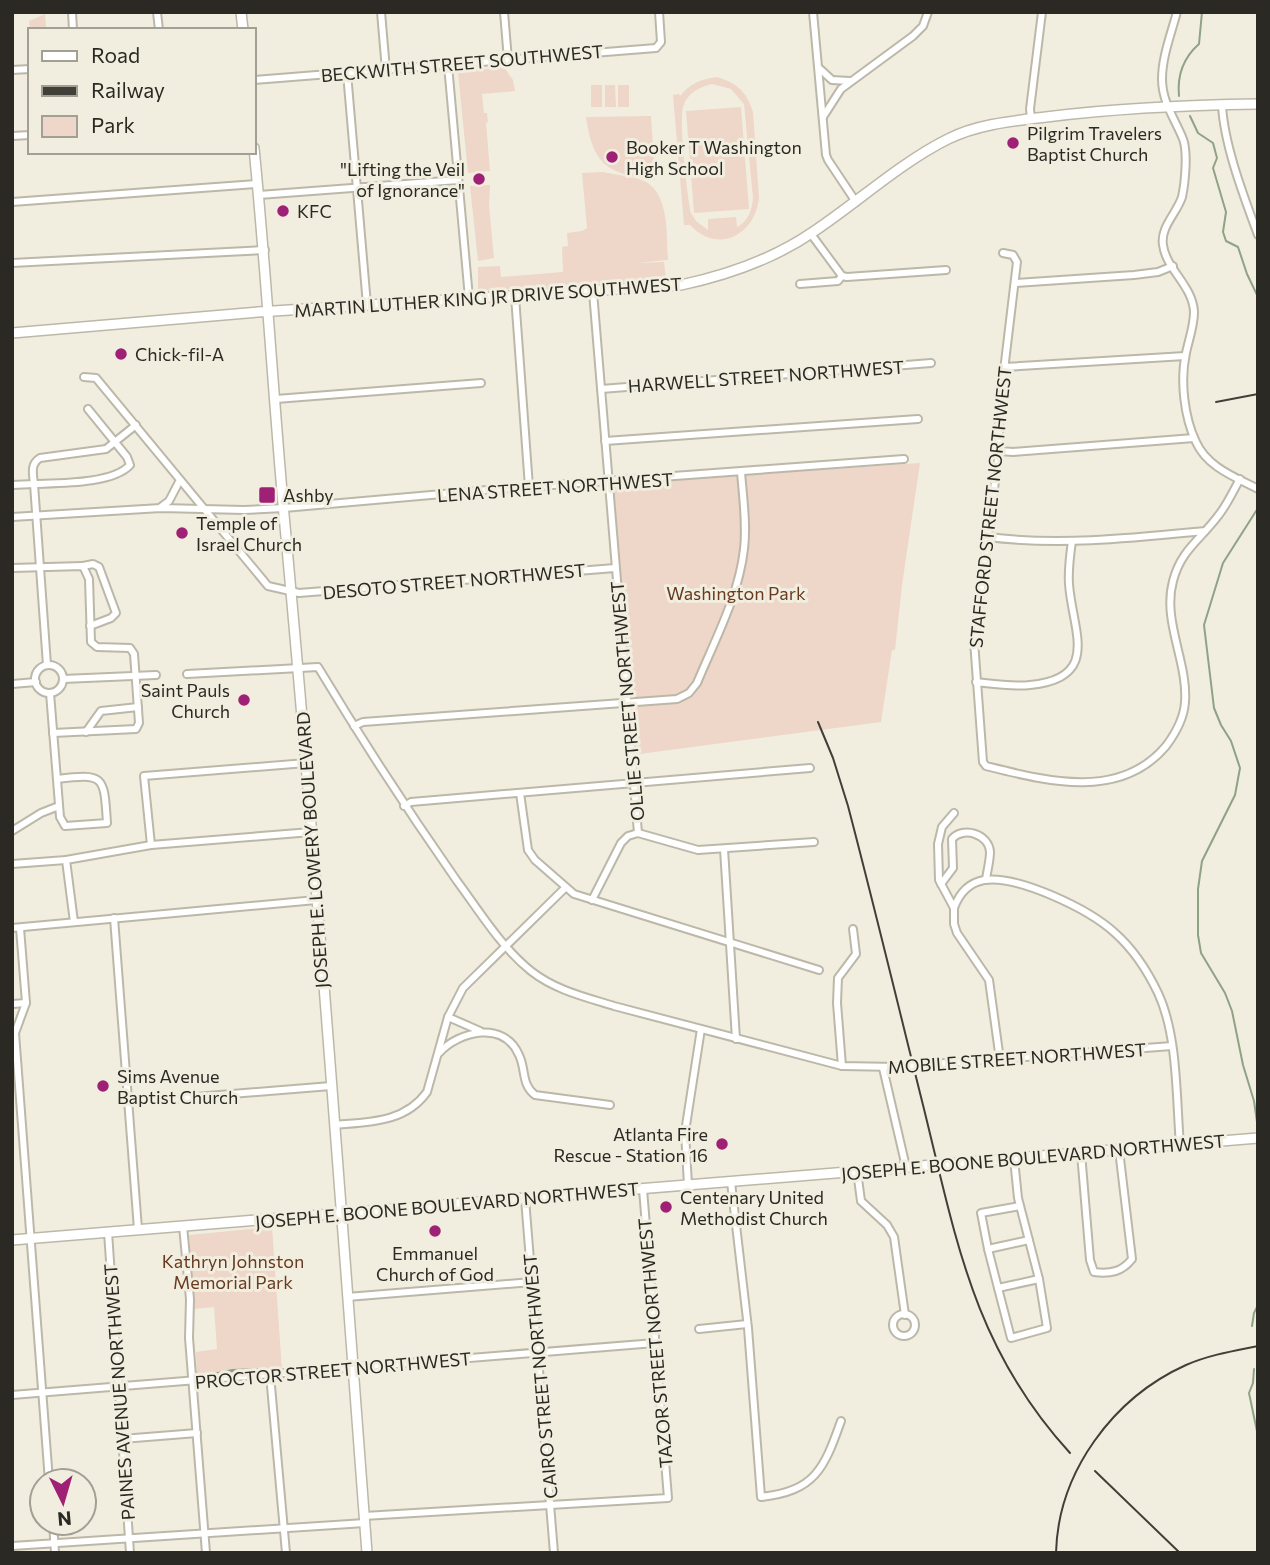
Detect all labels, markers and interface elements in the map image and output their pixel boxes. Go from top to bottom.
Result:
legend [28,28,256,154]
street label: BECKWITH STREET SOUTHWEST [320,40,604,86]
text: Road [91,42,140,67]
text: Railway [91,77,165,102]
text: Park [91,112,135,137]
place label: Pilgrim Travelers Baptist Church [1027,122,1162,165]
marker: Pilgrim Travelers Baptist Church [1005,135,1021,151]
place label: Booker T Washington High School [626,136,802,179]
marker: Booker T Washington High School [604,149,620,165]
place label: "Lifting the Veil of Ignorance" [340,158,465,201]
marker: "Lifting the Veil of Ignorance" [471,171,487,187]
place label: KFC [297,200,332,222]
marker: KFC [275,203,291,219]
street label: MARTIN LUTHER KING JR DRIVE SOUTHWEST [293,272,683,322]
place label: Chick-fil-A [135,343,224,365]
marker: Chick-fil-A [113,346,129,362]
street label: HARWELL STREET NORTHWEST [627,355,905,397]
street label: STAFFORD STREET NORTHWEST [964,365,1016,649]
street label: LENA STREET NORTHWEST [436,468,674,506]
place label: Ashby [283,484,334,506]
marker: Ashby [257,485,277,505]
place label: Temple of Israel Church [196,512,302,555]
marker: Temple of Israel Church [174,525,190,541]
street label: DESOTO STREET NORTHWEST [322,559,586,603]
street label: OLLIE STREET NORTHWEST [606,580,648,822]
park label: Washington Park [666,582,806,604]
place label: Saint Pauls Church [141,679,230,722]
marker: Saint Pauls Church [236,692,252,708]
street label: JOSEPH E. LOWERY BOULEVARD [291,711,333,989]
street label: MOBILE STREET NORTHWEST [887,1038,1147,1078]
place label: Sims Avenue Baptist Church [117,1065,238,1108]
marker: Sims Avenue Baptist Church [95,1078,111,1094]
place label: Atlanta Fire Rescue - Station 16 [554,1123,708,1166]
street label: JOSEPH E. BOONE BOULEVARD NORTHWEST [840,1129,1226,1185]
marker: Atlanta Fire Rescue - Station 16 [714,1136,730,1152]
street label: JOSEPH E. BOONE BOULEVARD NORTHWEST [254,1177,640,1233]
place label: Centenary United Methodist Church [680,1186,828,1229]
marker: Centenary United Methodist Church [658,1199,674,1215]
street label: TAZOR STREET NORTHWEST [633,1217,677,1469]
marker: Emmanuel Church of God [427,1223,443,1239]
place label: Emmanuel Church of God [376,1242,494,1285]
park label: Kathryn Johnston Memorial Park [162,1250,304,1293]
street label: CAIRO STREET NORTHWEST [518,1253,562,1499]
street label: PAINES AVENUE NORTHWEST [99,1263,139,1521]
street label: PROCTOR STREET NORTHWEST [194,1347,472,1393]
north arrow [28,1467,98,1537]
text: N [56,1507,73,1532]

